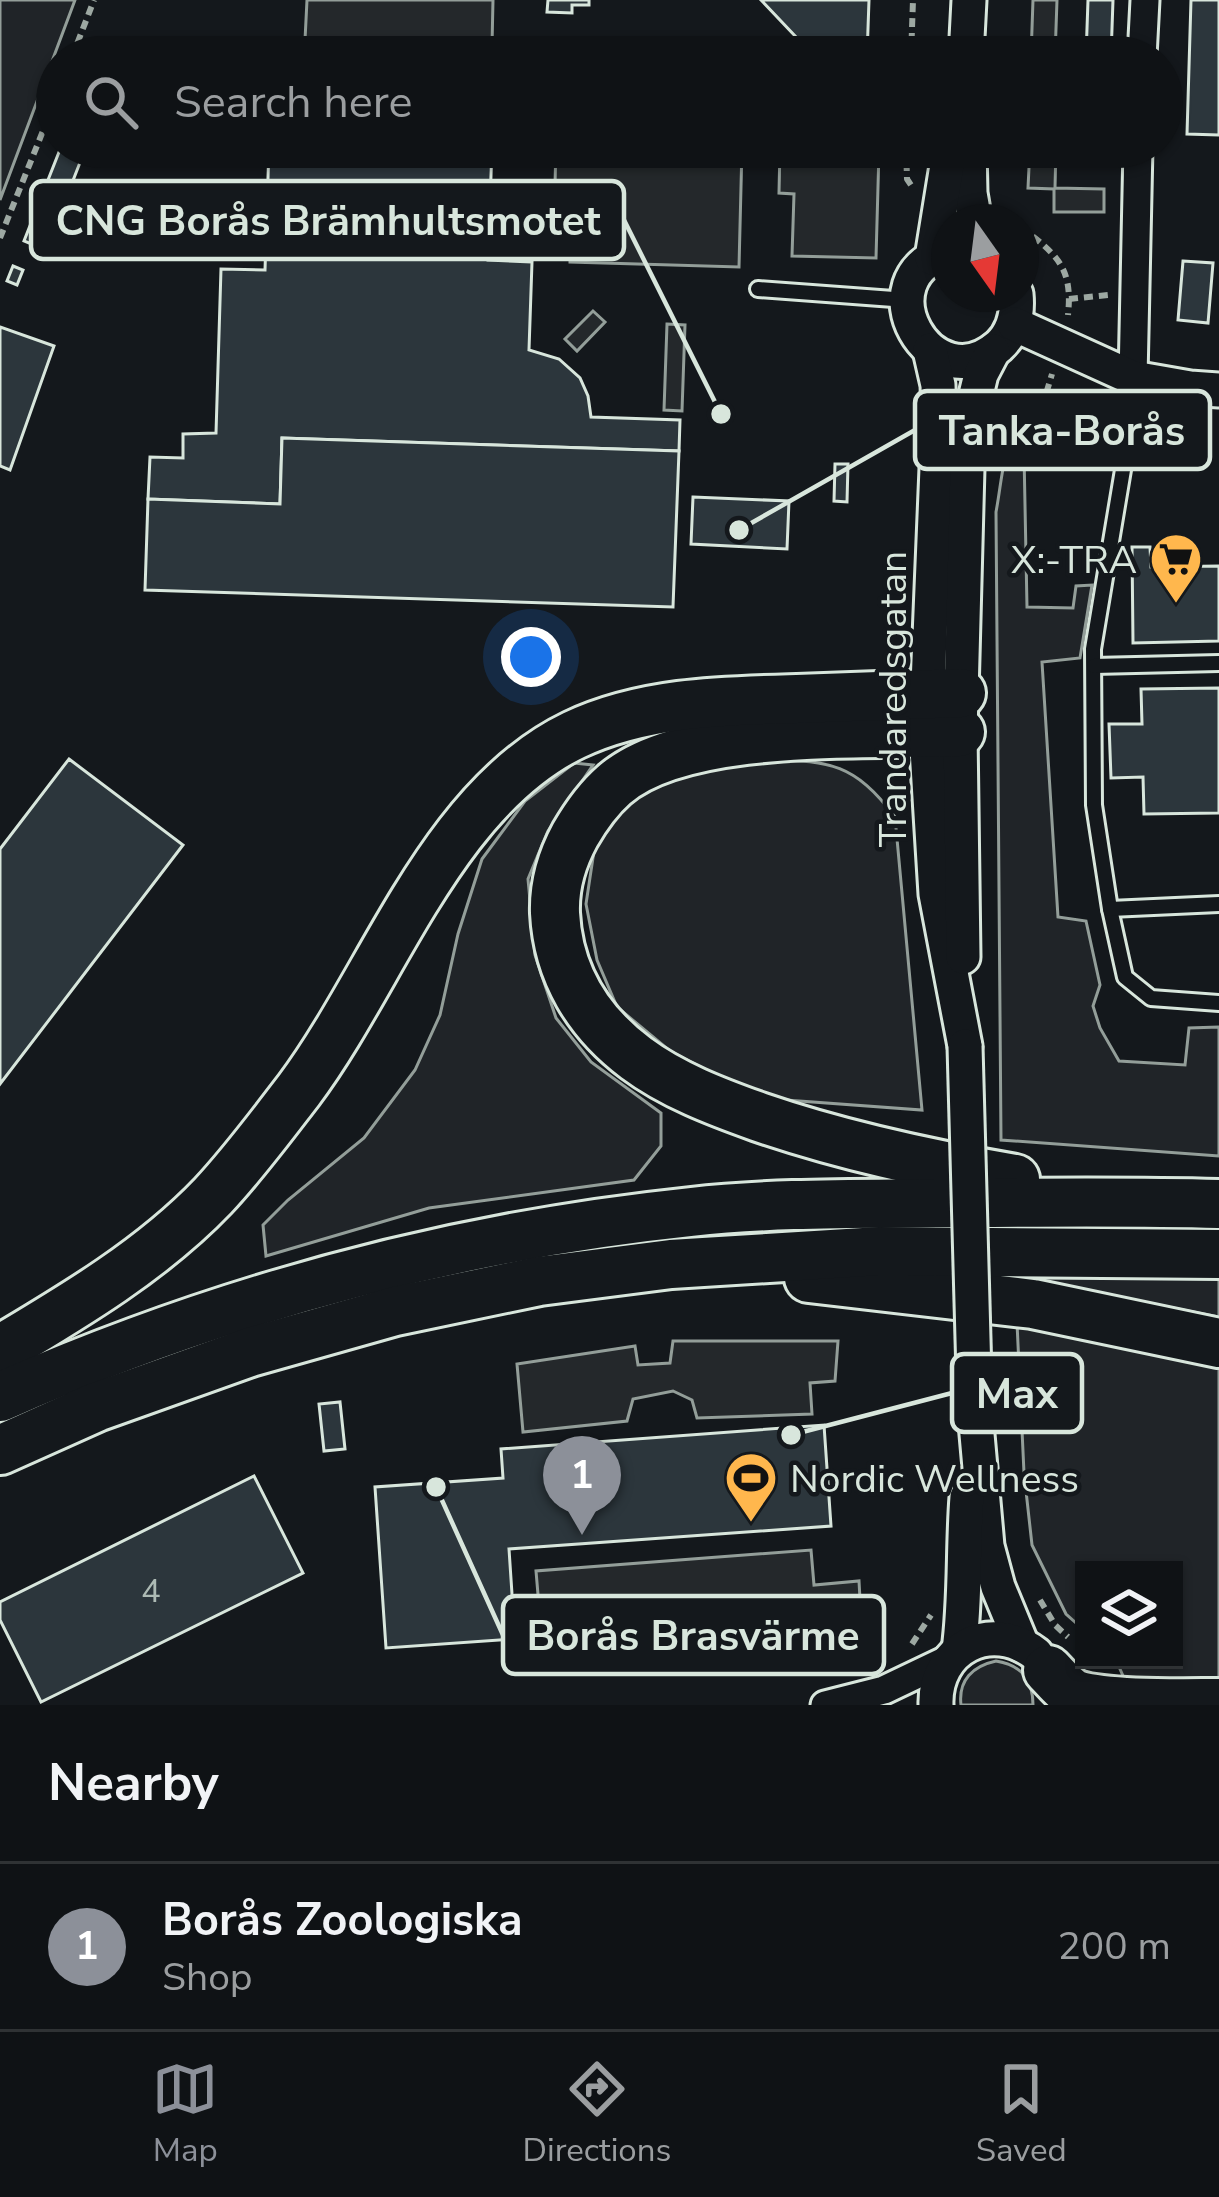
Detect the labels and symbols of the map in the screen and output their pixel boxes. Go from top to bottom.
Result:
callout: CNG Borås Brämhultsmotet [31,181,624,259]
text: CNG Borås Brämhultsmotet [55,193,601,250]
north arrow [931,204,1039,312]
callout: Tanka-Borås [915,391,1210,469]
text: Tanka-Borås [939,403,1185,460]
supermarket icon: X:-TRA [1148,531,1204,605]
place label: X:-TRA [1011,534,1137,587]
street label: Trandaredsgatan [867,551,920,847]
your location [501,627,561,687]
callout: Max [952,1354,1082,1432]
text: Max [976,1366,1059,1423]
pin: 1 [543,1436,621,1535]
sports icon: Nordic Wellness [723,1450,779,1524]
place label: Nordic Wellness [790,1453,1079,1506]
house number: 4 [141,1569,161,1614]
callout: Borås Brasvärme [503,1596,884,1674]
text: Borås Brasvärme [526,1608,860,1665]

